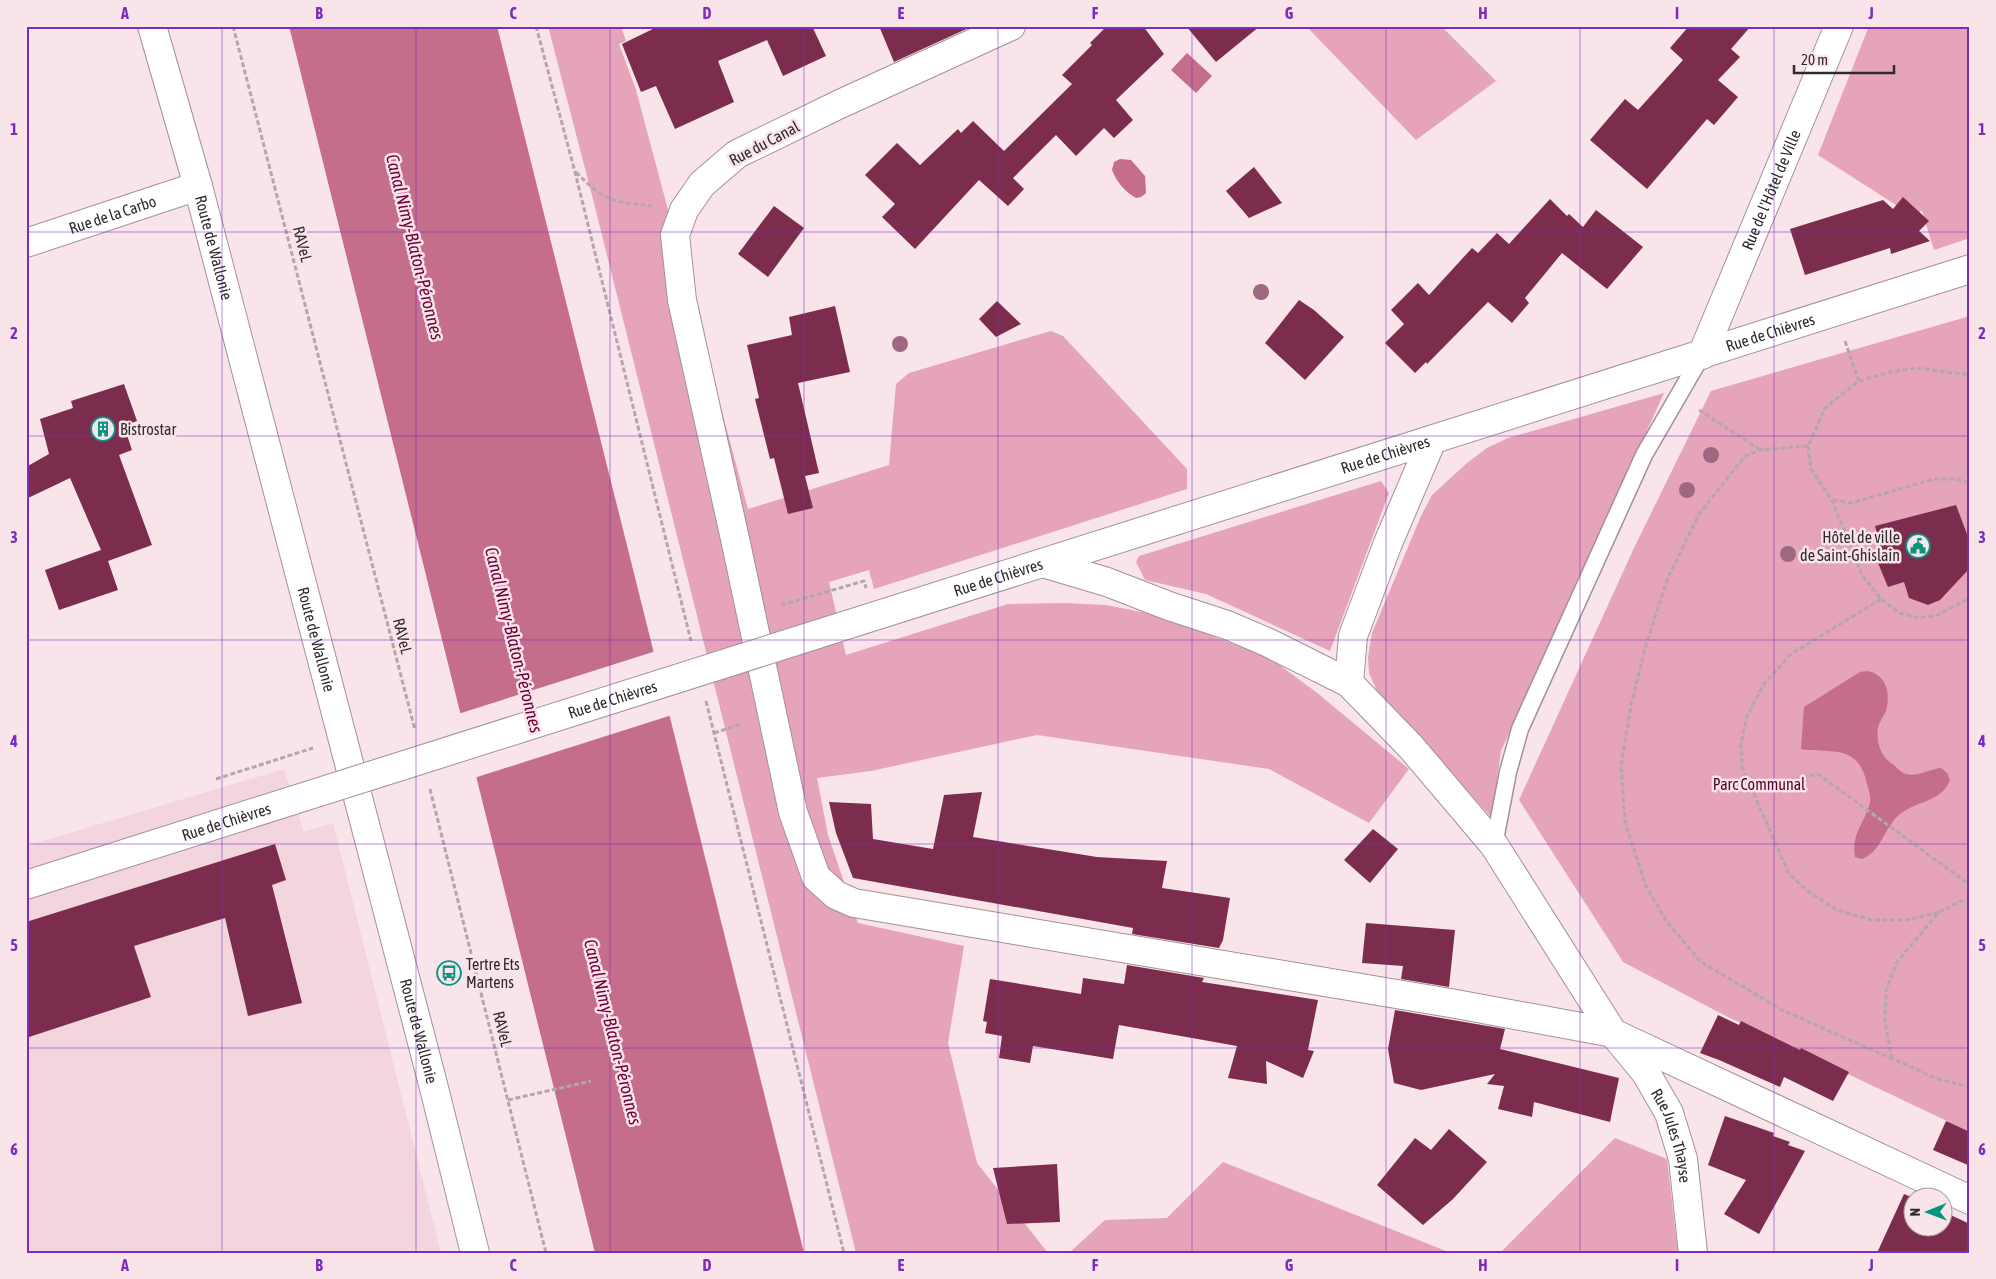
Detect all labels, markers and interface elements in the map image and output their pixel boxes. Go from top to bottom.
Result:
text: A [120,4,129,22]
text: B [315,4,323,22]
text: C [509,4,517,22]
text: D [703,4,712,22]
text: E [898,4,905,22]
text: F [1092,4,1099,22]
text: G [1285,4,1294,22]
text: H [1478,4,1488,22]
text: I [1675,4,1679,22]
text: J [1867,4,1874,22]
scale bar [1794,42,1894,74]
text: 20 m [1801,51,1828,68]
street label: Rue du Canal [726,117,803,169]
text: 1 [10,120,18,138]
text: 1 [1978,120,1986,138]
street label: Rue de l'Hôtel de Ville [1738,127,1804,252]
water label: Canal Nimy-Blaton-Péronnes [382,152,448,342]
street label: Rue de la Carbo [66,192,158,237]
street label: Route de Wallonie [192,193,236,302]
street label: RAVeL [290,224,316,265]
street label: Rue de Chièvres [1723,310,1817,355]
text: 2 [10,324,18,342]
text: 2 [1978,324,1986,342]
building icon: Bistrostar [90,416,116,442]
place label: Bistrostar [120,420,176,438]
street label: Rue de Chièvres [1338,432,1432,477]
text: 3 [10,528,18,546]
place label: Hôtel de ville de Saint-Ghislain [1800,528,1900,564]
text: 3 [1978,528,1986,546]
public building icon: Hôtel de ville de Saint-Ghislain [1905,533,1931,559]
water label: Canal Nimy-Blaton-Péronnes [481,545,547,735]
street label: Rue de Chièvres [951,554,1045,600]
street label: Route de Wallonie [294,585,339,694]
street label: RAVeL [390,616,416,657]
street label: Rue de Chièvres [566,677,659,722]
text: 4 [9,732,18,750]
text: 4 [1977,732,1986,750]
park label: Parc Communal [1713,775,1806,793]
street label: Rue de Chièvres [179,799,273,844]
text: 5 [10,936,18,954]
text: 5 [1978,936,1986,954]
water label: Canal Nimy-Blaton-Péronnes [580,937,646,1127]
place label: Tertre Ets Martens [466,955,520,991]
bus stop icon: Tertre Ets Martens [436,960,462,986]
street label: Route de Wallonie [397,977,441,1085]
street label: RAVeL [490,1009,516,1050]
street label: Rue Jules Thayse [1648,1085,1694,1184]
text: 6 [10,1140,18,1158]
text: 6 [1978,1140,1986,1158]
north arrow [1904,1186,1954,1236]
text: N [1907,1208,1923,1216]
text: A [120,1256,129,1274]
text: B [315,1256,323,1274]
text: C [509,1256,517,1274]
text: D [703,1256,712,1274]
text: E [898,1256,905,1274]
text: F [1092,1256,1099,1274]
text: G [1285,1256,1294,1274]
text: H [1478,1256,1488,1274]
text: I [1675,1256,1679,1274]
text: J [1867,1256,1874,1274]

